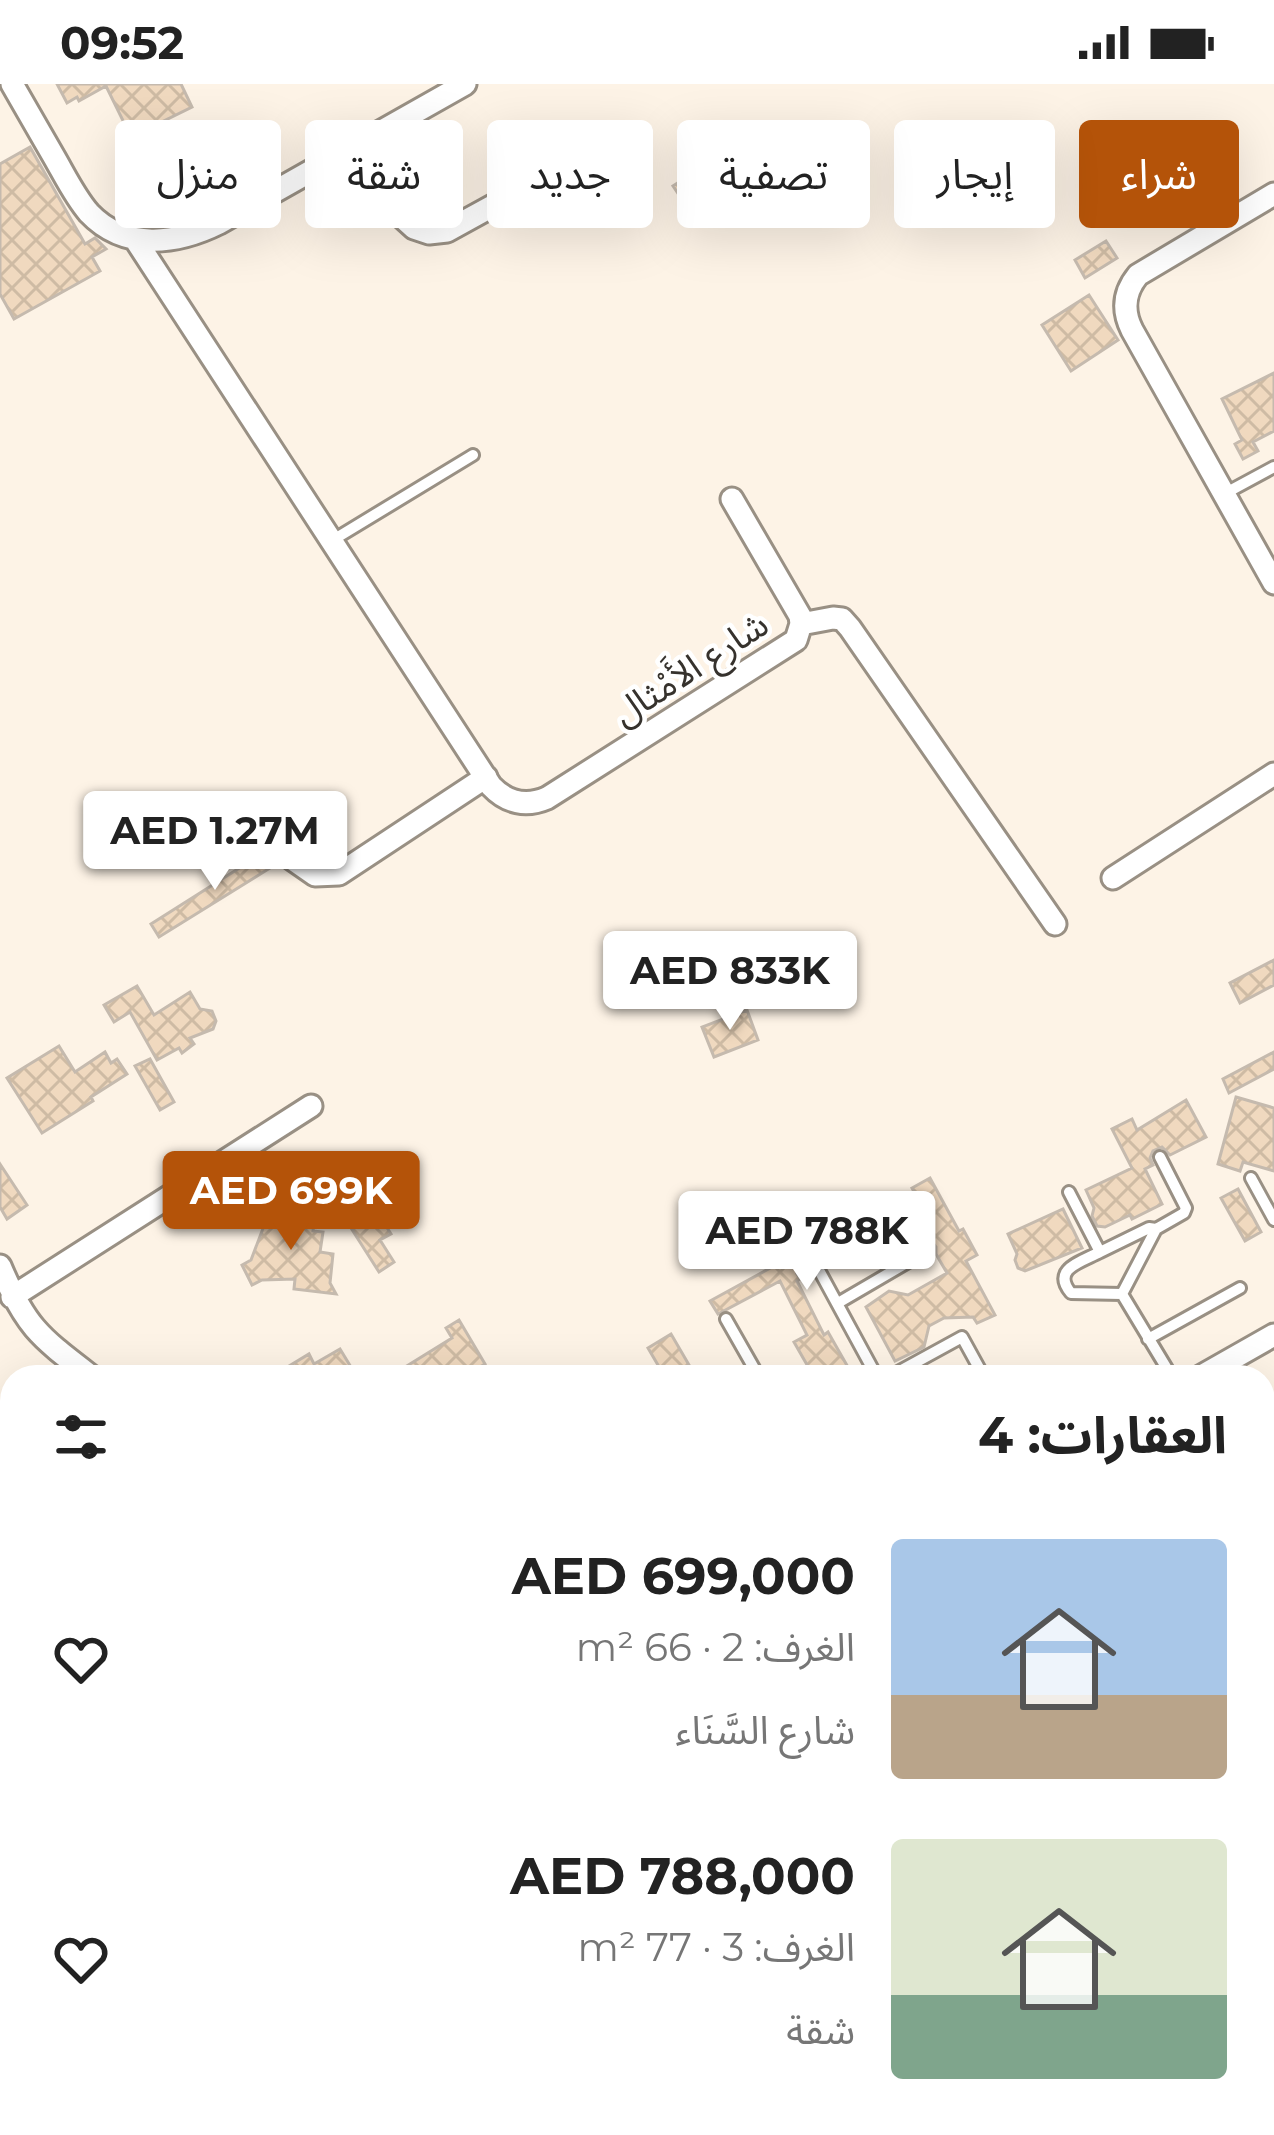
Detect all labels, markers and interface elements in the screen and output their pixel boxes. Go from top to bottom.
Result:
text: 09:52 [60,15,184,70]
chip: منزل [115,120,281,228]
chip: شقة [305,120,463,228]
chip: جديد [487,120,653,228]
chip: تصفية [677,120,870,228]
chip: إيجار [894,120,1055,228]
chip: شراء [1079,120,1239,228]
street label: شارع الأَمْثال [602,599,779,739]
pin: AED 1.27M [78,791,352,893]
text: AED 1.27M [110,806,320,854]
pin: AED 833K [606,931,854,1033]
text: AED 833K [630,946,830,994]
pin: AED 699K [167,1151,415,1253]
text: AED 699K [190,1166,392,1214]
pin: AED 788K [683,1191,931,1293]
text: AED 788K [705,1206,909,1254]
icon: filters [48,1404,114,1470]
text: العقارات: 4 [978,1404,1227,1466]
text: AED 699,000 [512,1545,855,1607]
icon: home [987,1587,1131,1731]
text: الغرف: 2 · 66 m² [576,1623,855,1671]
icon: heart [48,1626,114,1692]
text: شارع السَّنَاء [675,1706,855,1754]
text: AED 788,000 [510,1845,855,1907]
icon: home [987,1887,1131,2031]
text: الغرف: 3 · 77 m² [578,1923,855,1971]
icon: heart [48,1926,114,1992]
text: شقة [786,2006,855,2054]

